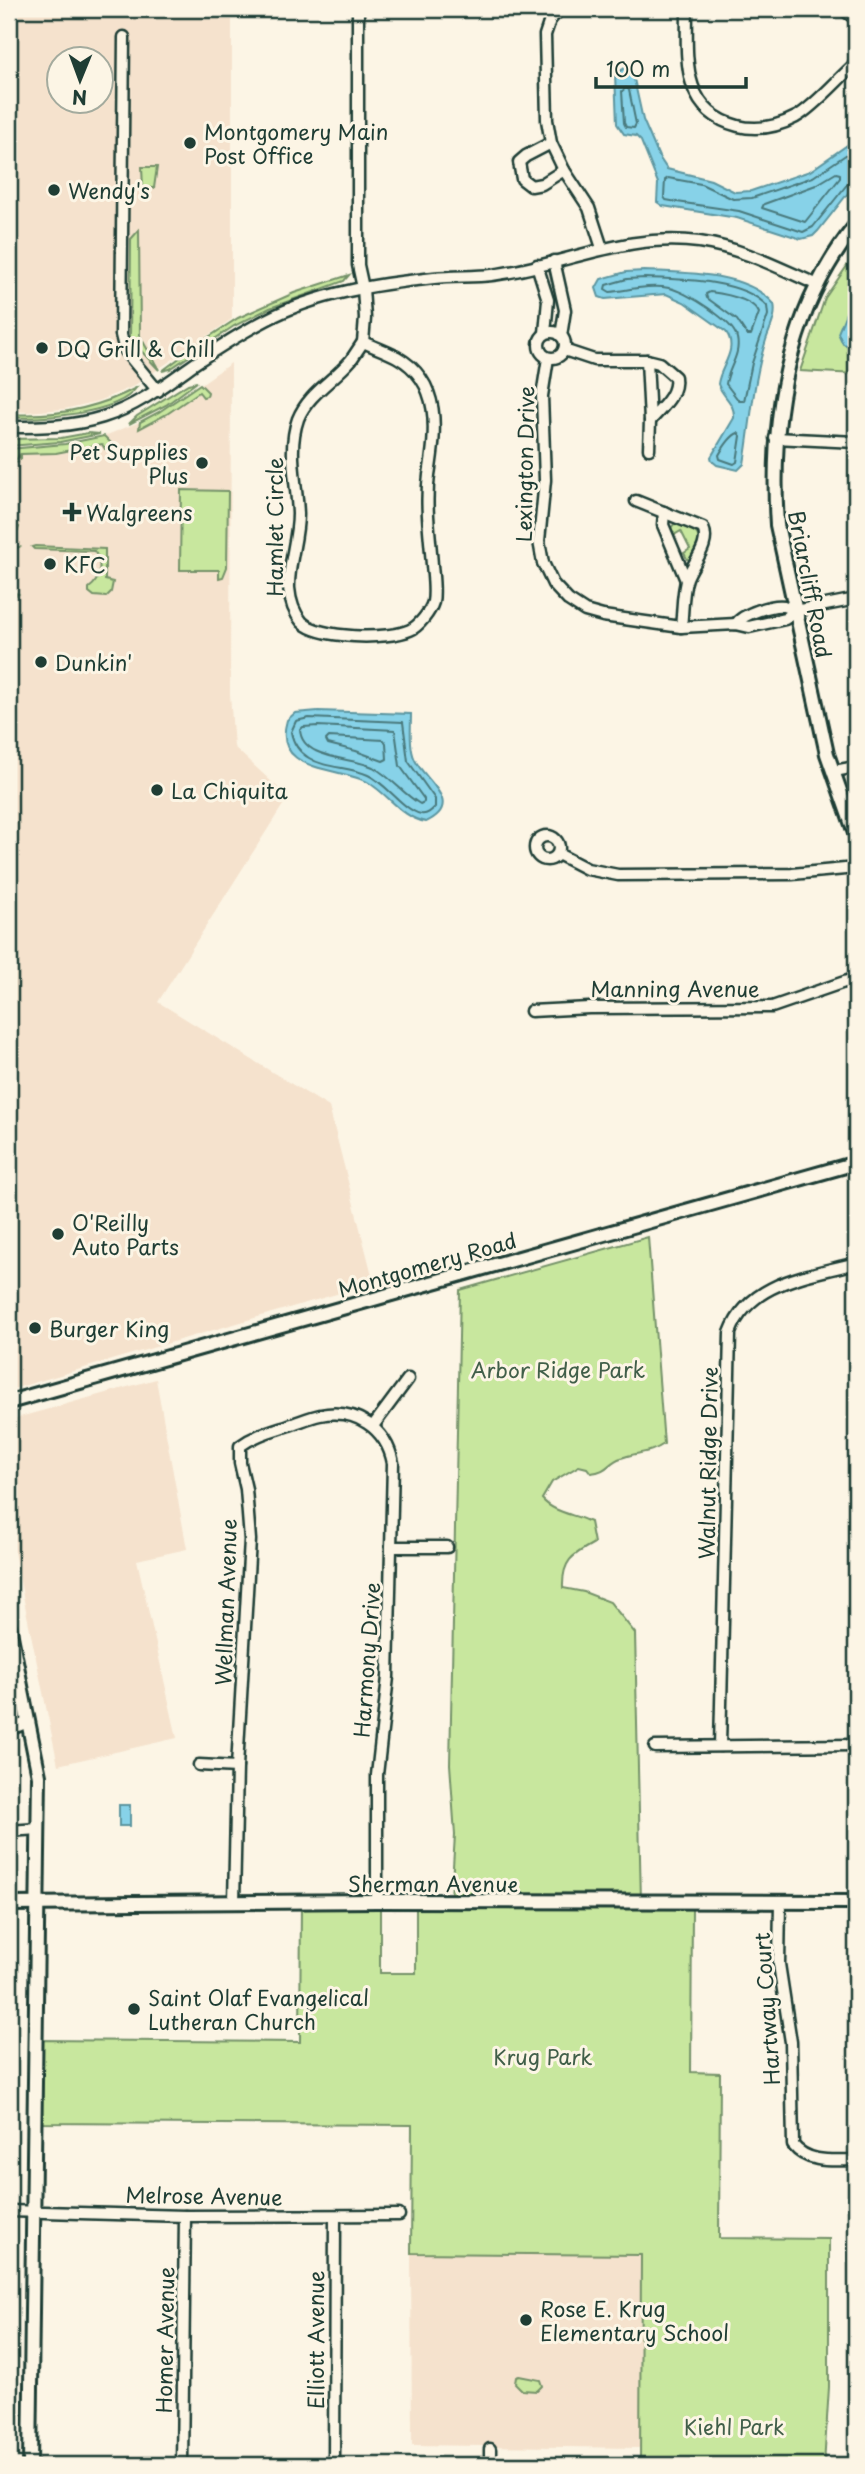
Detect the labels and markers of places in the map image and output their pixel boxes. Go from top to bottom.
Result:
place label: Montgomery Main Post Office [204,115,388,171]
marker: Montgomery Main Post Office [182,135,198,151]
place label: Wendy's [68,174,150,206]
marker: Wendy's [46,182,62,198]
place label: DQ Grill & Chill [56,332,215,364]
marker: DQ Grill & Chill [34,340,50,356]
place label: Pet Supplies Plus [69,435,188,491]
marker: Pet Supplies Plus [194,455,210,471]
place label: Walgreens [86,496,193,528]
marker: Walgreens [64,504,80,520]
place label: KFC [64,548,106,580]
marker: KFC [42,556,58,572]
place label: Dunkin' [55,646,132,678]
marker: Dunkin' [33,654,49,670]
place label: La Chiquita [171,774,289,806]
marker: La Chiquita [149,782,165,798]
place label: O'Reilly Auto Parts [72,1206,179,1262]
marker: O'Reilly Auto Parts [50,1226,66,1242]
place label: Burger King [49,1312,169,1344]
marker: Burger King [27,1320,43,1336]
place label: Saint Olaf Evangelical Lutheran Church [148,1981,369,2037]
marker: Saint Olaf Evangelical Lutheran Church [126,2001,142,2017]
place label: Rose E. Krug Elementary School [540,2292,729,2348]
marker: Rose E. Krug Elementary School [518,2312,534,2328]

